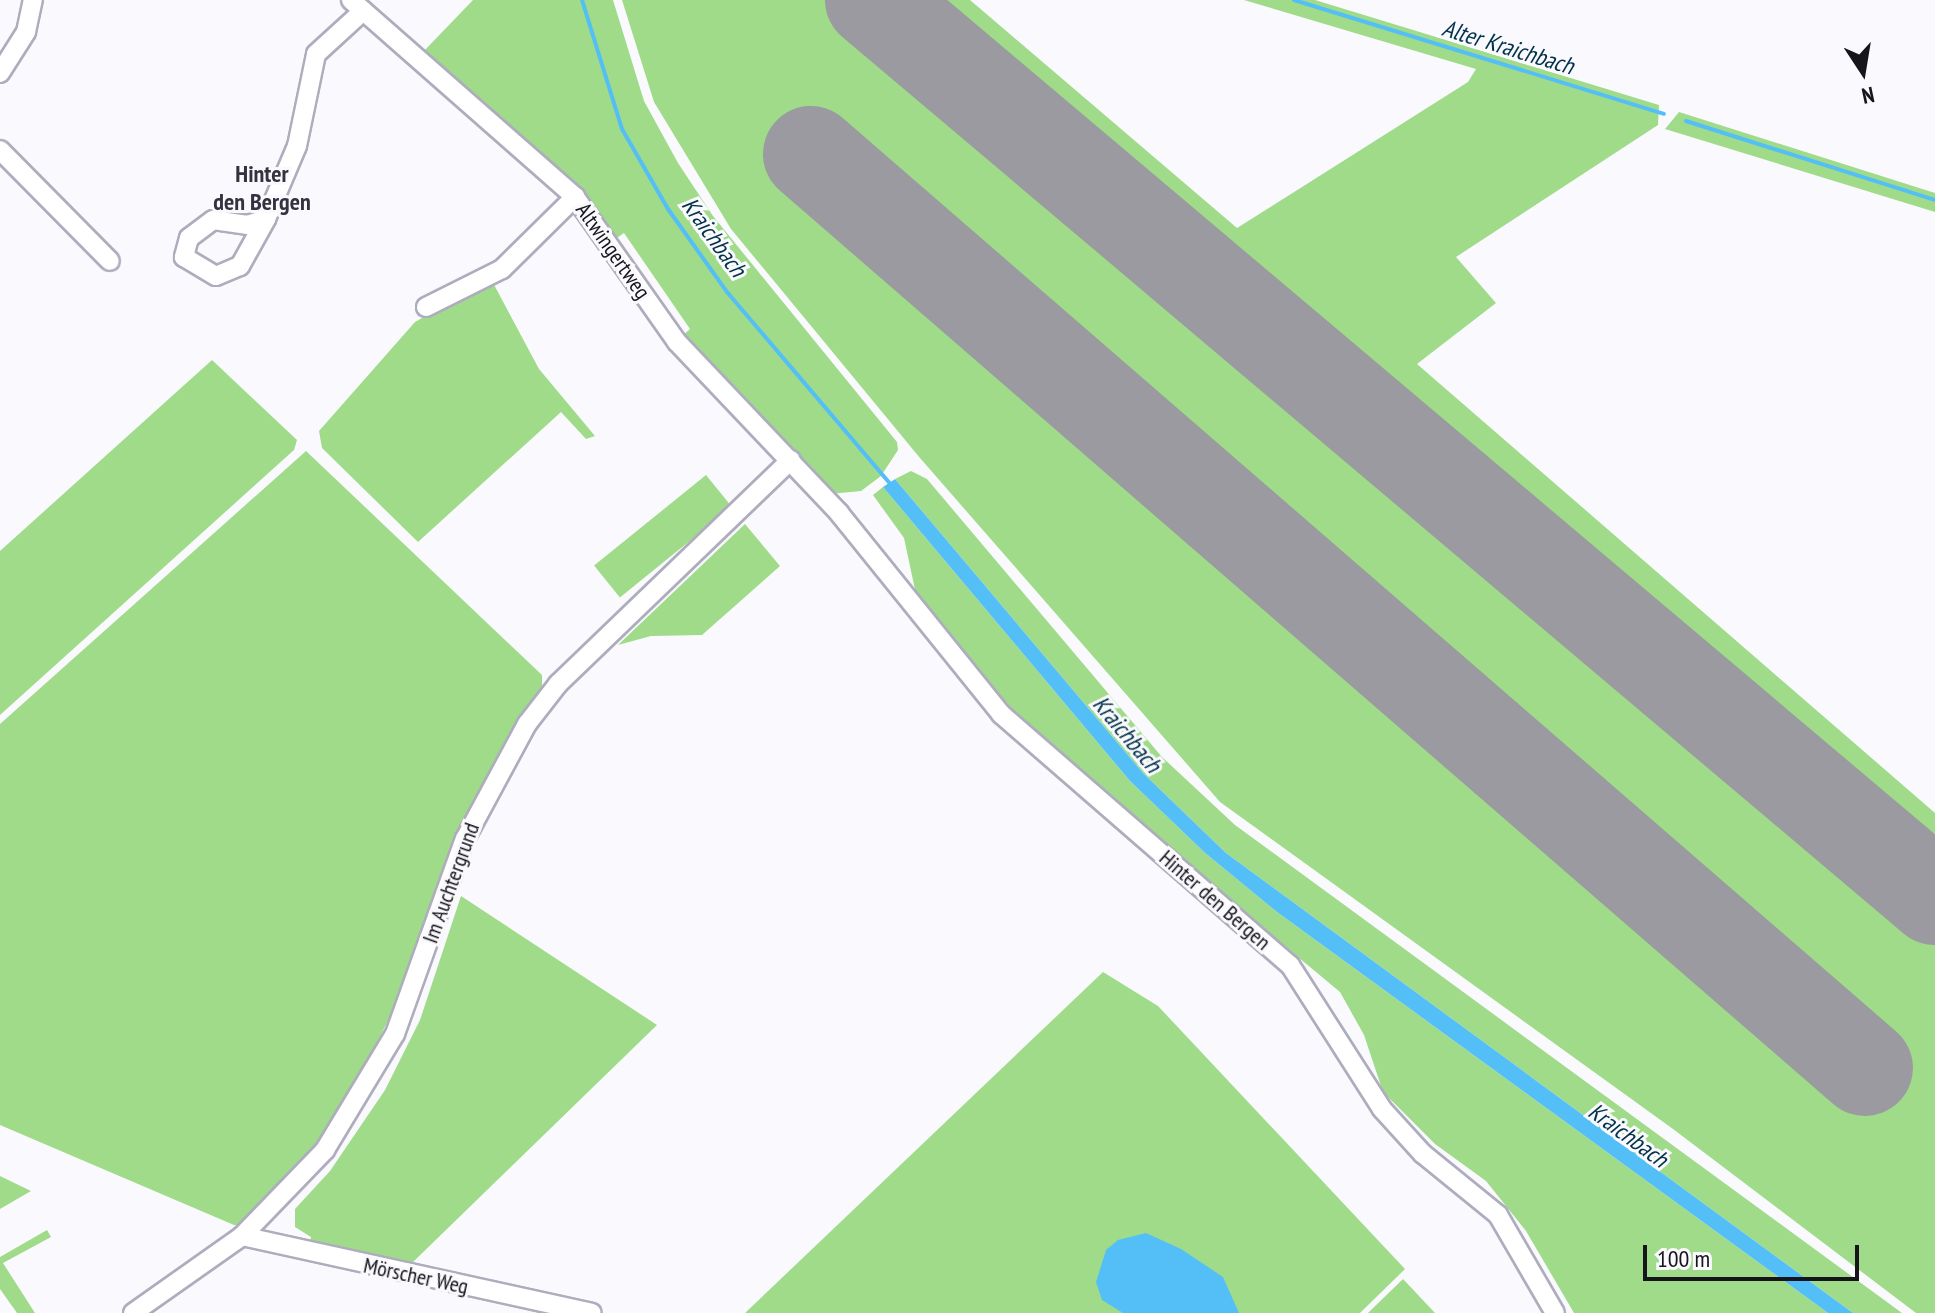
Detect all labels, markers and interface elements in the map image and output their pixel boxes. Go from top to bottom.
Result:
water label: Alter Kraichbach [1439,13,1577,81]
north arrow [1823,32,1903,112]
text: N [1859,81,1877,110]
district label: Hinter den Bergen [213,160,311,216]
water label: Kraichbach [676,192,752,282]
street label: Altwingertweg [570,198,656,304]
water label: Kraichbach [1087,690,1167,778]
street label: Im Auchtergrund [417,819,485,947]
street label: Hinter den Bergen [1154,845,1276,955]
water label: Kraichbach [1583,1097,1673,1173]
scale bar [1647,1229,1863,1279]
text: 100 m [1657,1243,1710,1274]
street label: Mörscher Weg [361,1252,471,1300]

